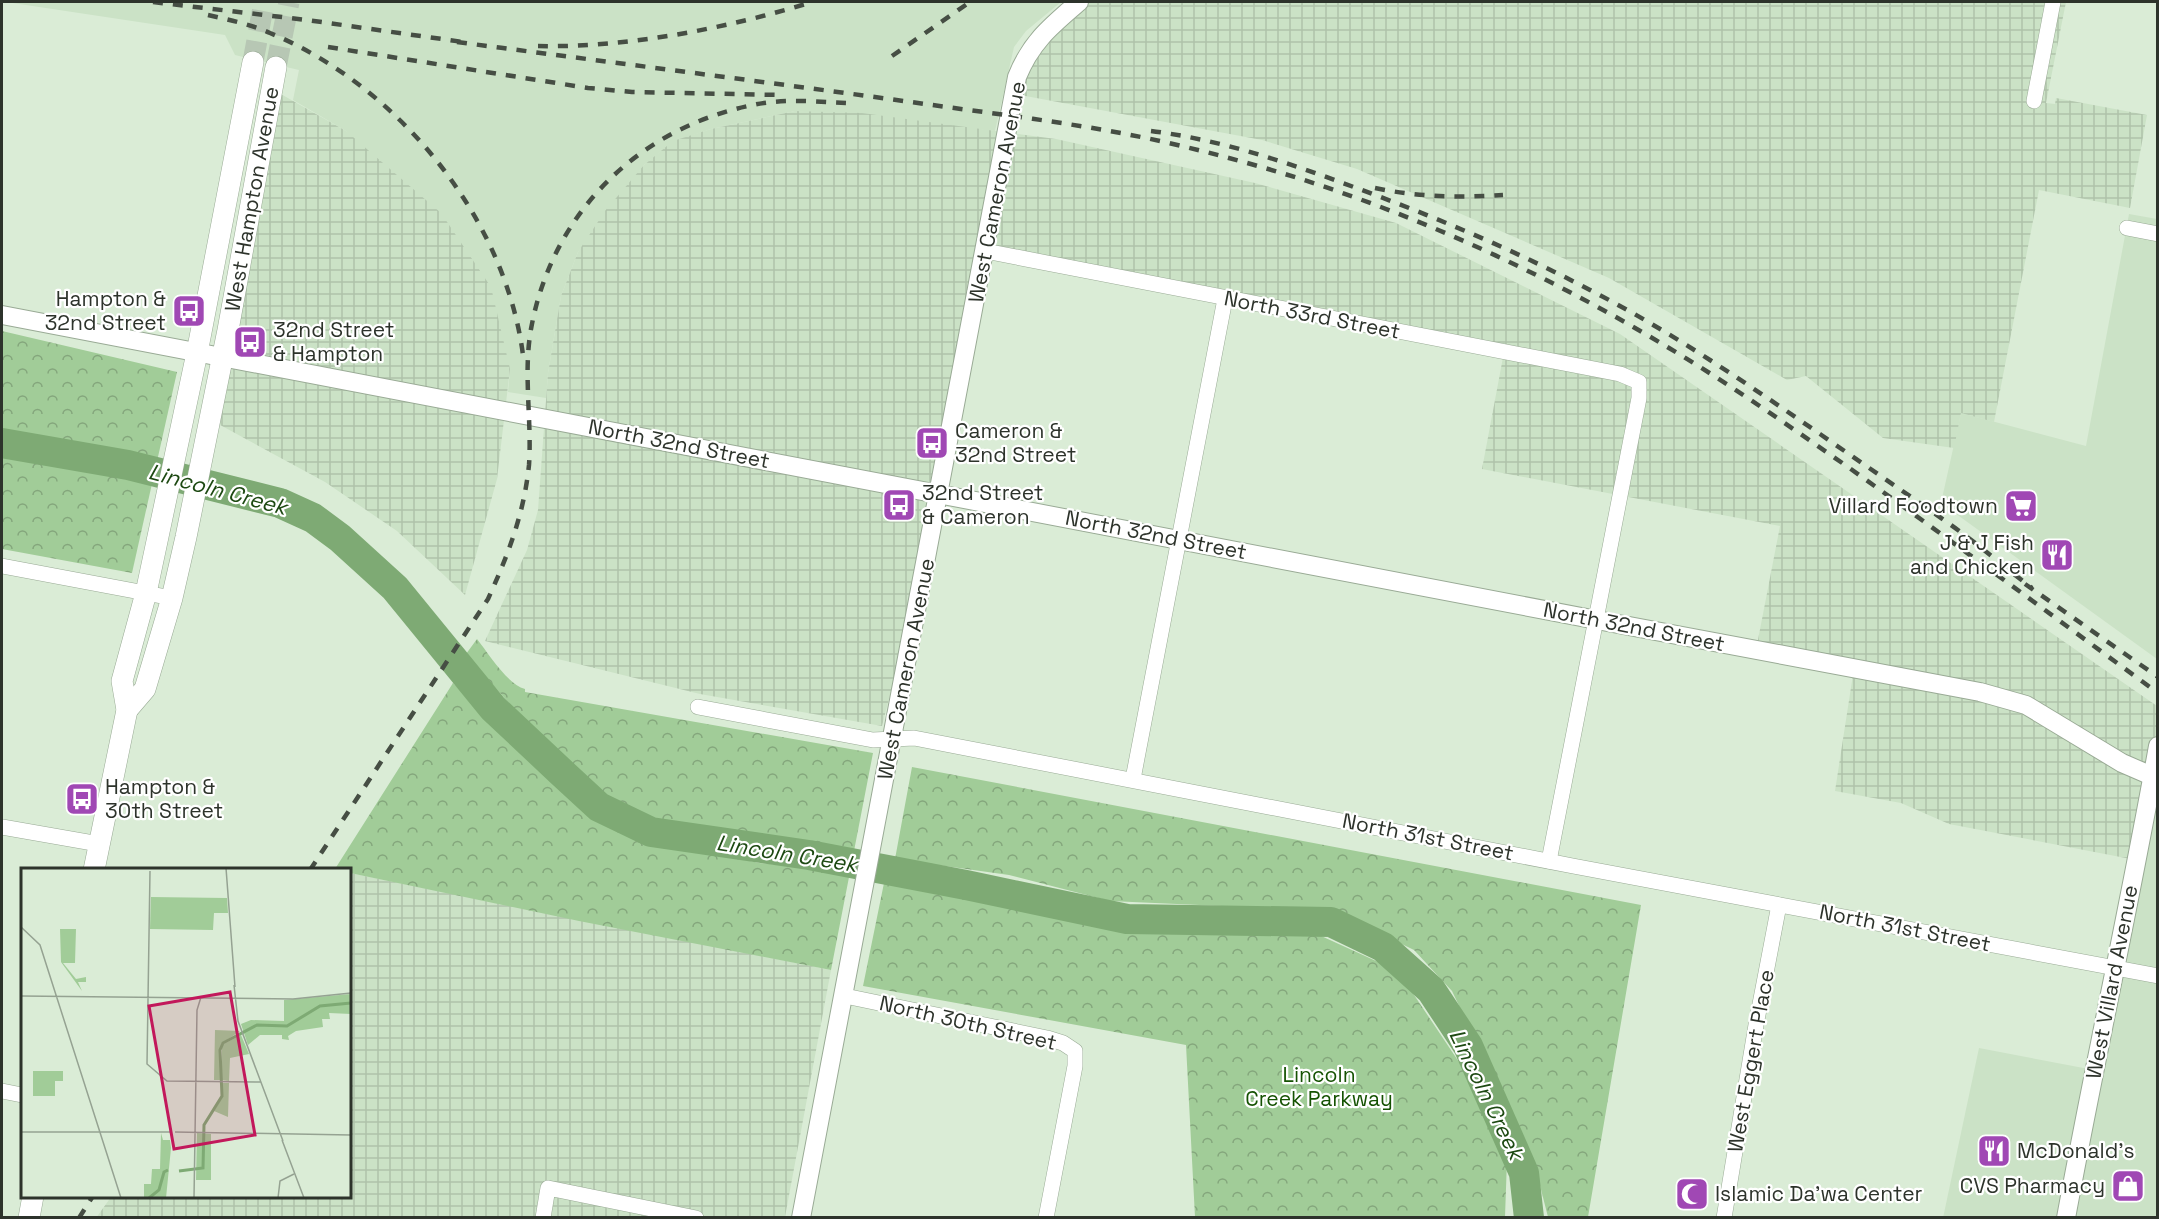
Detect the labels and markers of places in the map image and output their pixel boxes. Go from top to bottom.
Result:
place label: Hampton & 32nd Street [45,285,166,336]
bus stop icon: Hampton & 32nd Street [171,293,207,329]
place label: 32nd Street & Hampton [273,316,394,367]
bus stop icon: 32nd Street & Hampton [232,324,268,360]
place label: Cameron & 32nd Street [955,417,1076,468]
bus stop icon: Cameron & 32nd Street [914,425,950,461]
place label: 32nd Street & Cameron [922,479,1043,530]
bus stop icon: 32nd Street & Cameron [881,487,917,523]
supermarket icon: Villard Foodtown [2003,488,2039,524]
place label: Villard Foodtown [1829,492,1998,519]
place label: J & J Fish and Chicken [1910,529,2034,580]
restaurant icon: J & J Fish and Chicken [2039,537,2075,573]
place label: Hampton & 30th Street [105,773,223,824]
bus stop icon: Hampton & 30th Street [64,781,100,817]
restaurant icon: McDonald's [1976,1133,2012,1169]
place label: McDonald's [2017,1137,2135,1164]
shop icon: CVS Pharmacy [2110,1168,2146,1204]
place label: CVS Pharmacy [1960,1172,2105,1199]
mosque icon: Islamic Da'wa Center [1674,1176,1710,1212]
place label: Islamic Da'wa Center [1715,1180,1923,1207]

